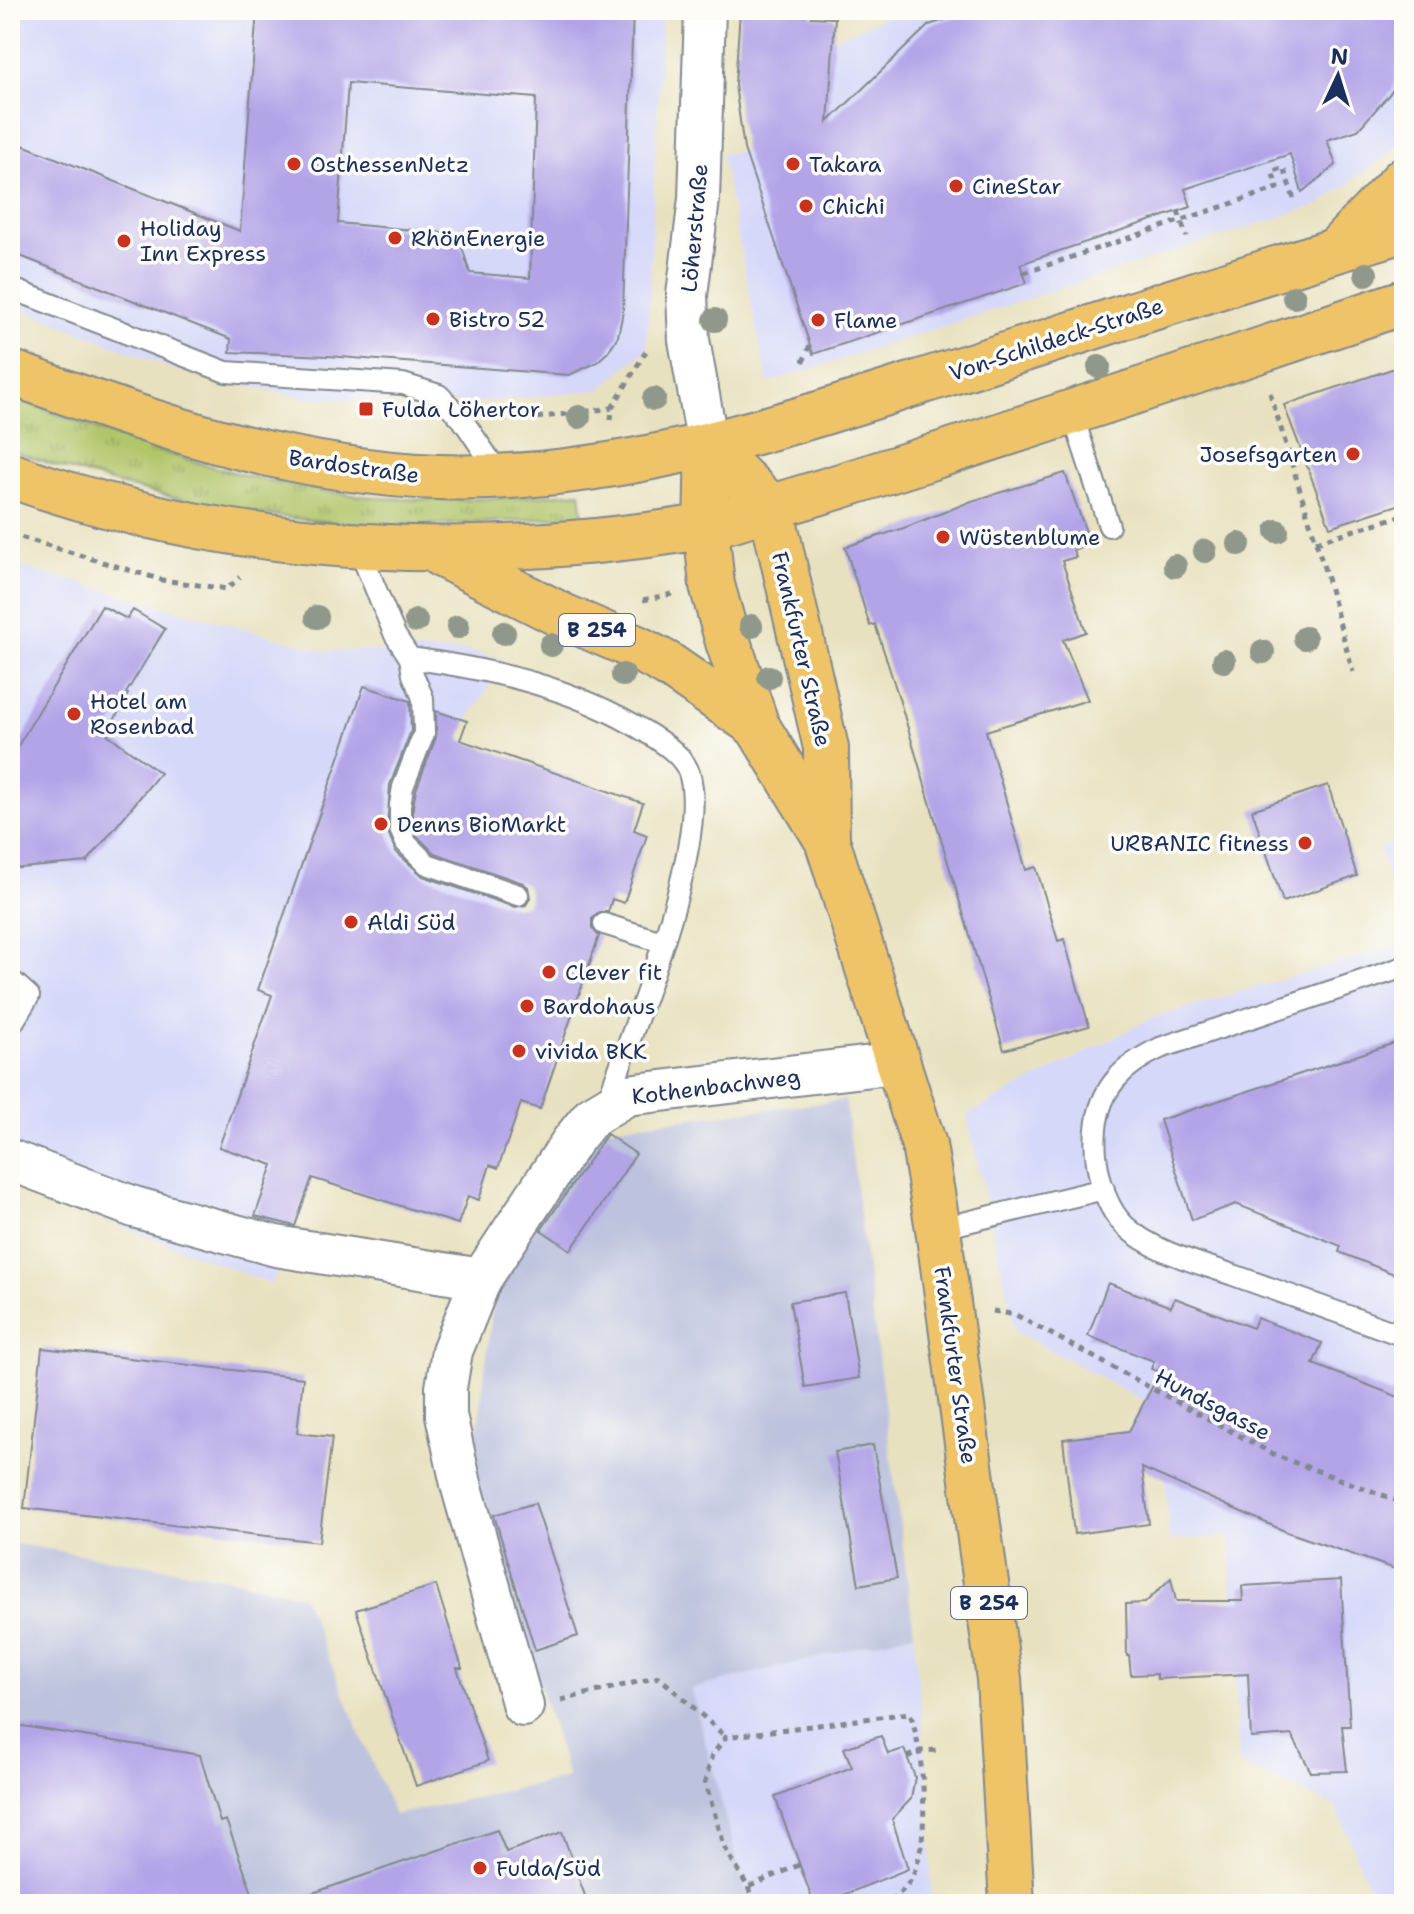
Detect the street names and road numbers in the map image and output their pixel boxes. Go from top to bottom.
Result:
street label: Löherstraße [674,163,715,294]
street label: Von-Schildeck-Straße [945,291,1167,388]
street label: Bardostraße [287,443,421,490]
street label: Frankfurter Straße [765,549,838,749]
road number: B 254 [559,614,635,646]
street label: Kothenbachweg [630,1062,802,1111]
street label: Frankfurter Straße [927,1264,984,1466]
street label: Hundsgasse [1150,1362,1276,1447]
road number: B 254 [951,1587,1027,1619]

